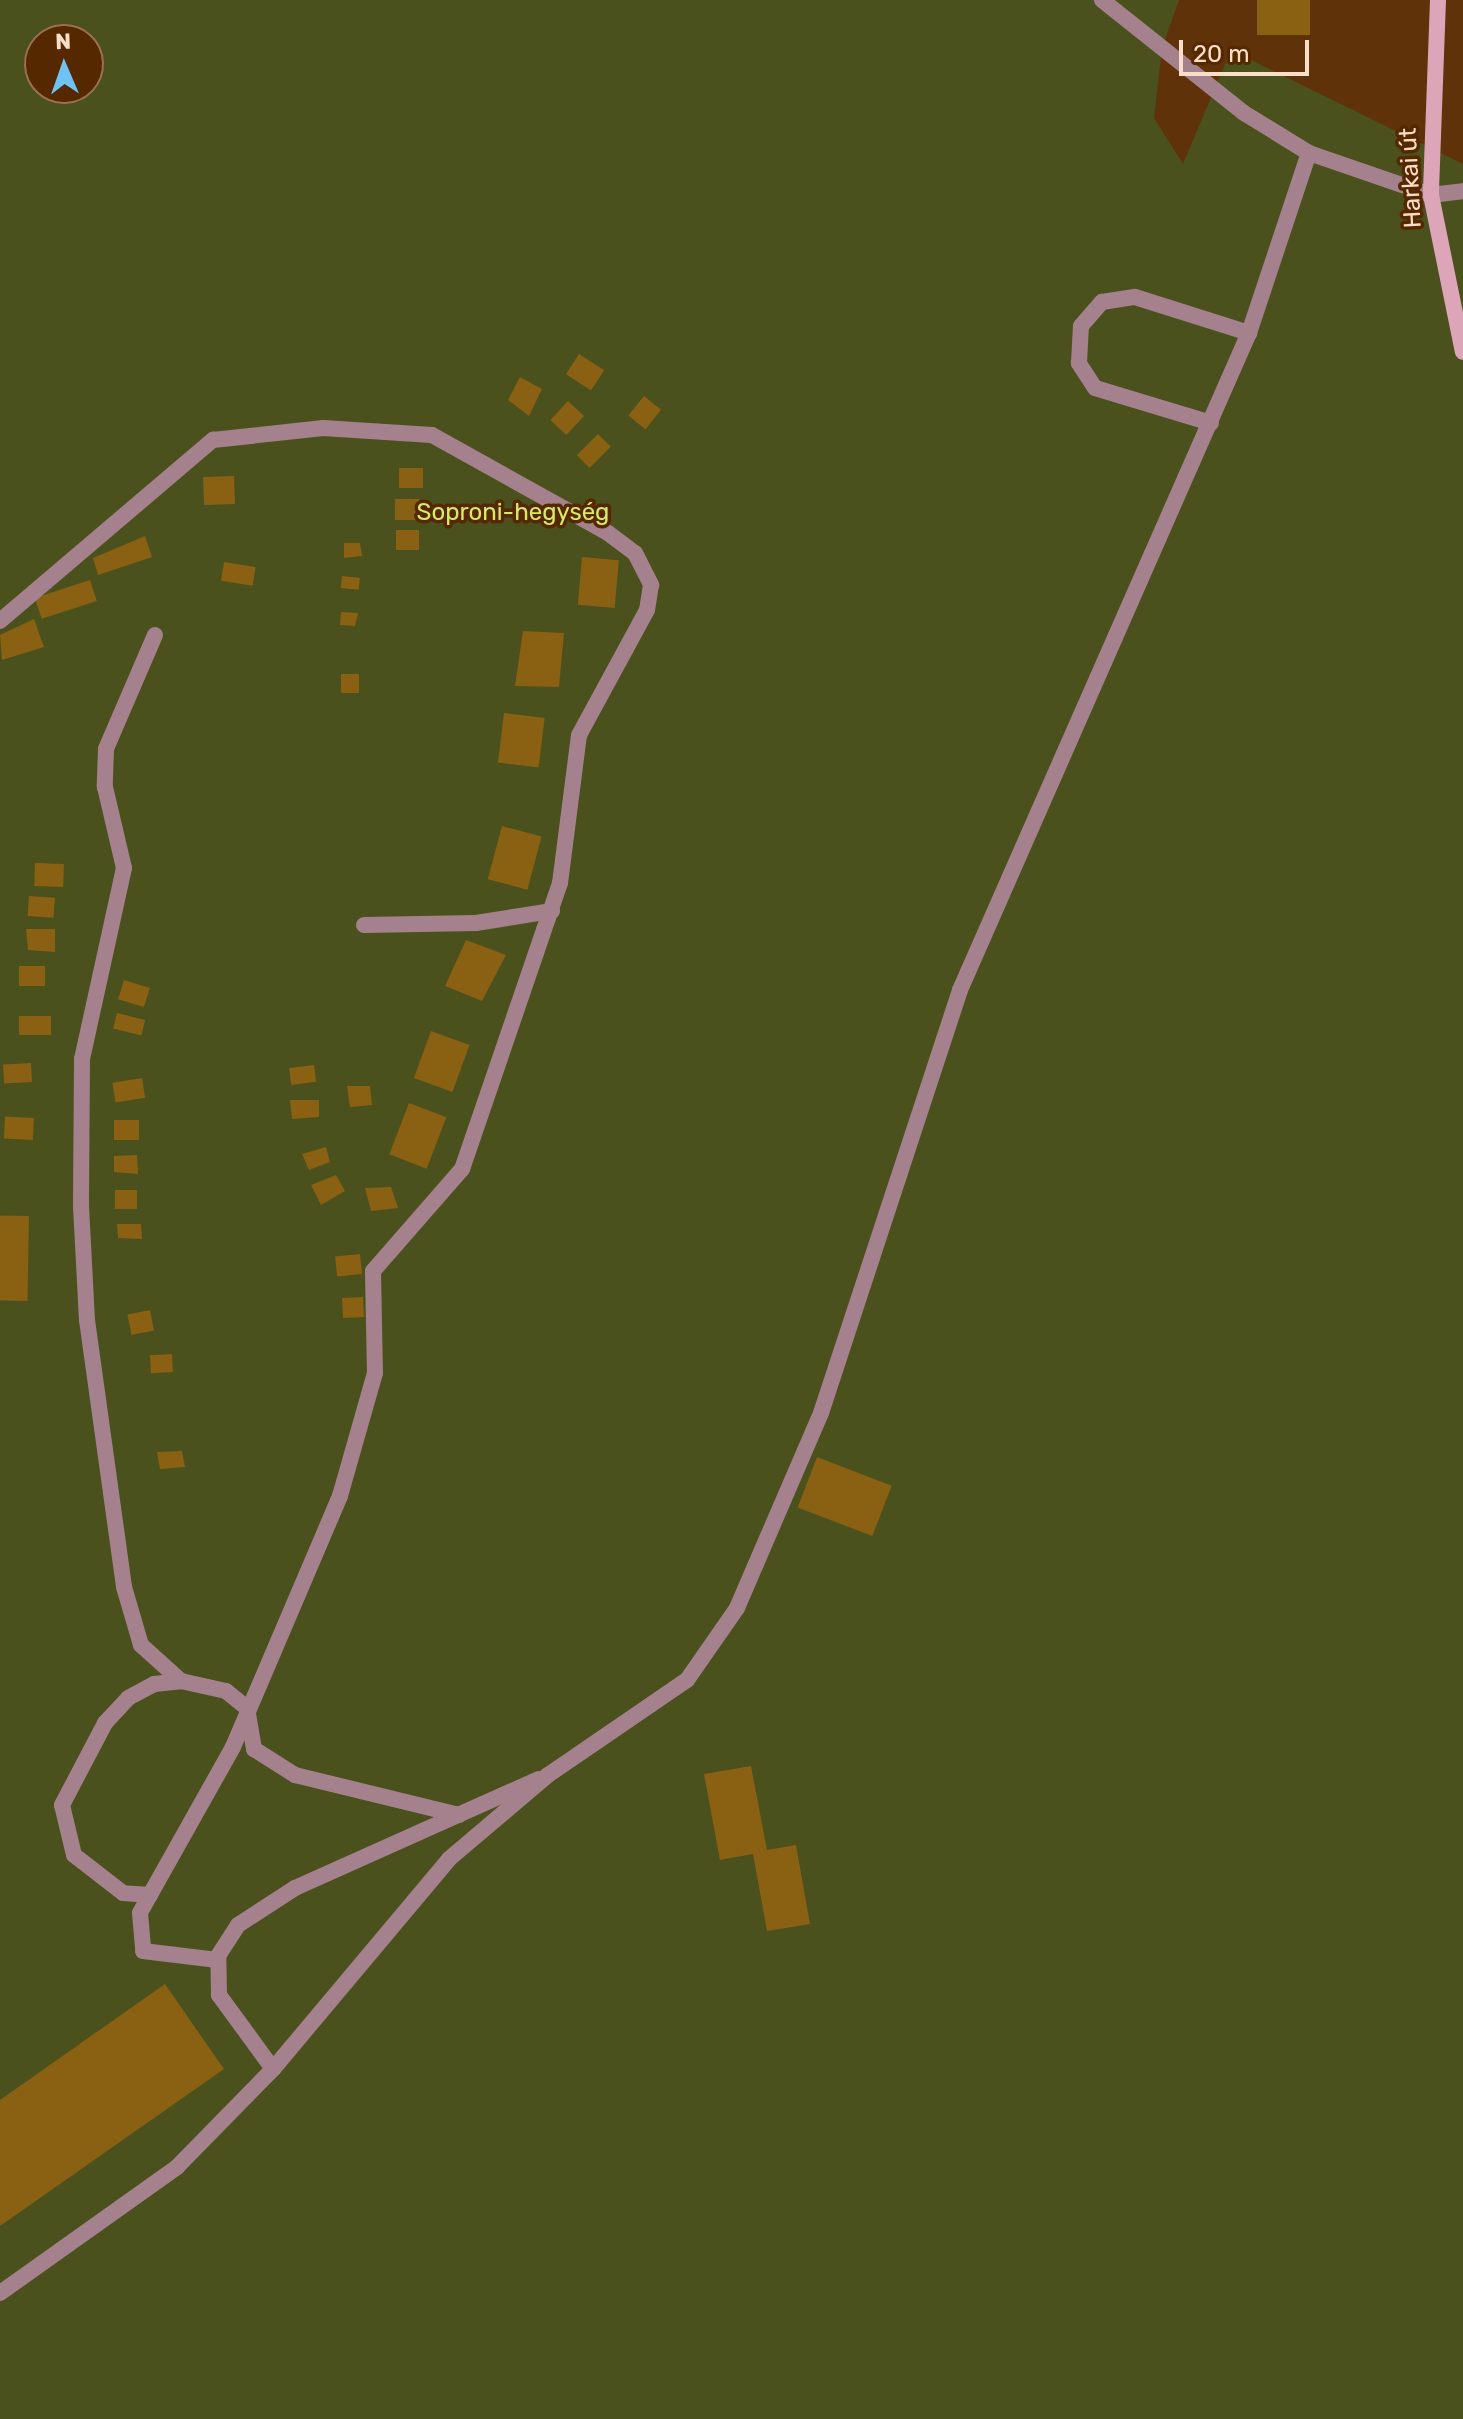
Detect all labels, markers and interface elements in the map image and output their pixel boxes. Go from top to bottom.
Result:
north arrow [24,24,104,104]
scale bar [1183,24,1313,74]
text: N [55,28,72,55]
text: 20 m [1193,40,1250,68]
street label: Harkai út [1394,127,1428,229]
park label: Soproni-hegység [417,499,609,527]

